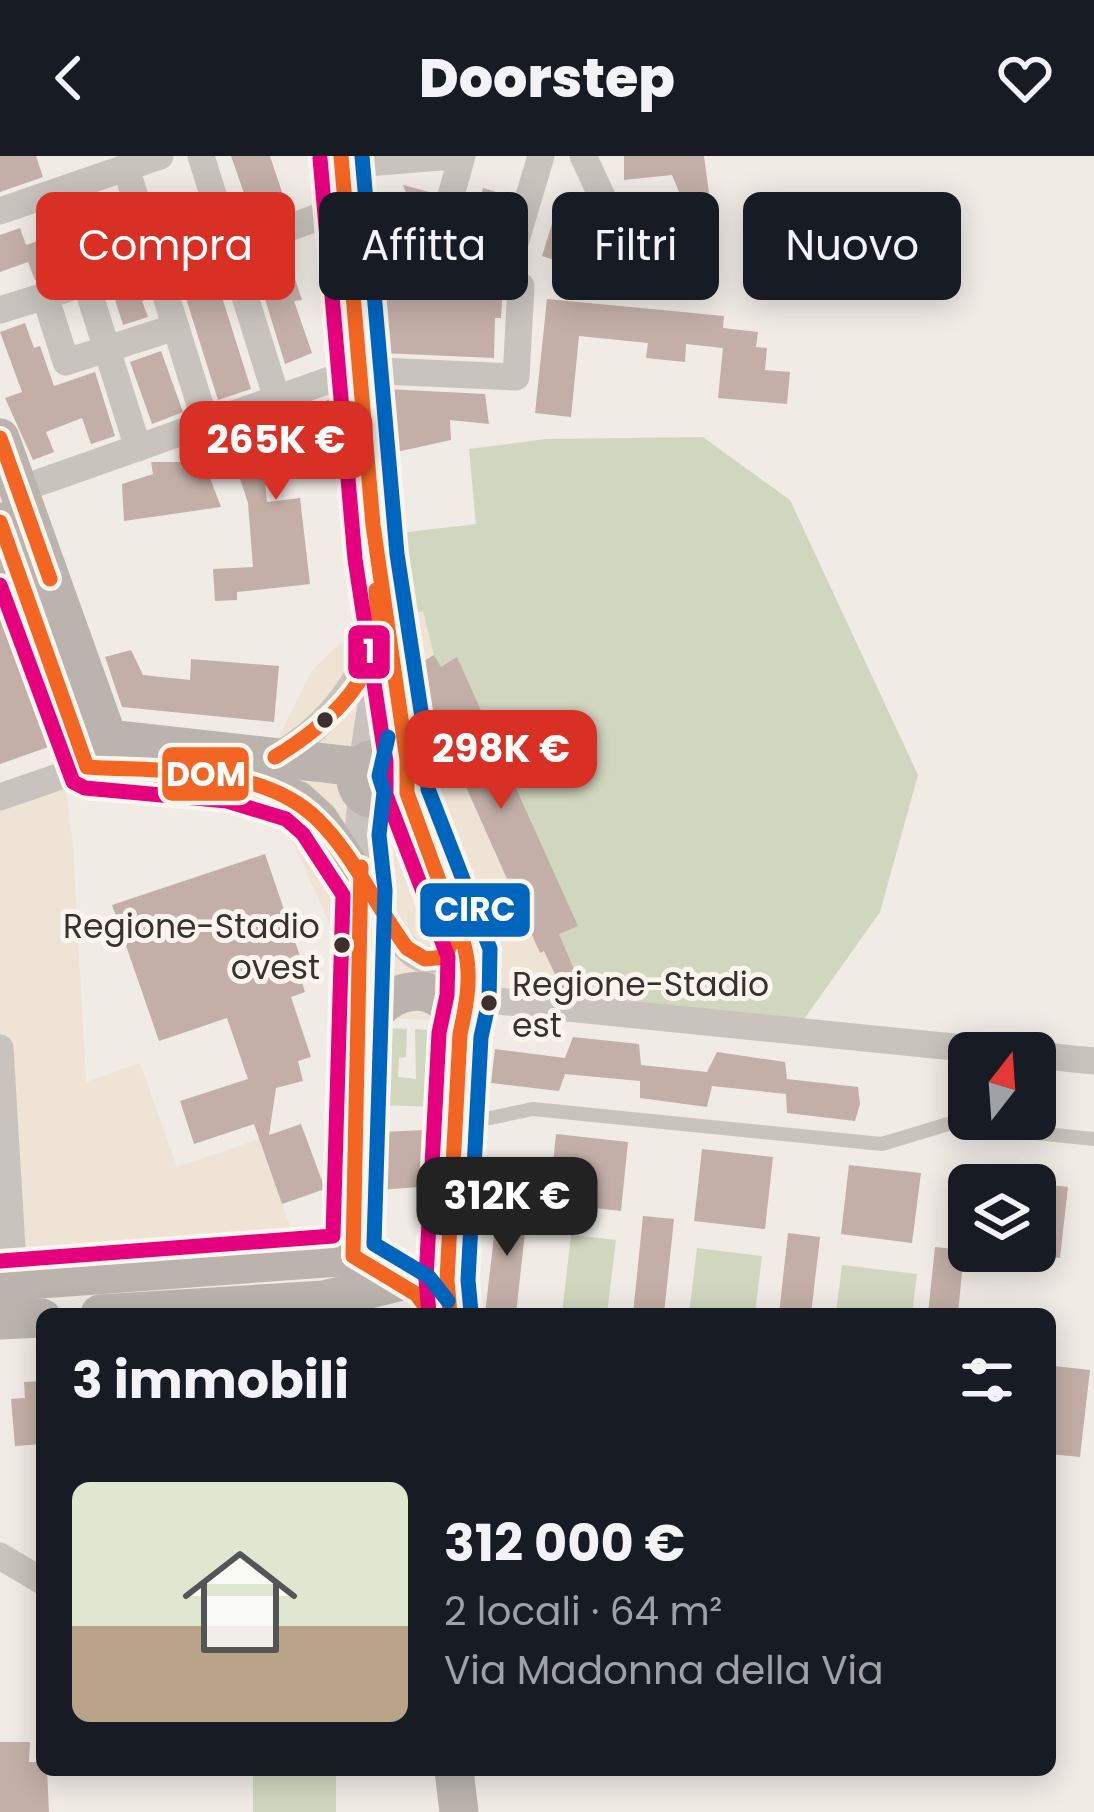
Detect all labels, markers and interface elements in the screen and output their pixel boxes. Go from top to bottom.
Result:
text: Doorstep [419,40,675,116]
icon: back [36,45,102,111]
icon: heart [992,45,1058,111]
chip: Compra [36,192,295,300]
chip: Affitta [319,192,528,300]
chip: Filtri [552,192,719,300]
chip: Nuovo [743,192,961,300]
pin: 265K € [178,401,374,503]
text: 265K € [207,412,345,467]
line badge: 1 [346,623,392,681]
text: 1 [363,628,375,675]
unlabelled marker [314,709,336,731]
pin: 298K € [403,710,599,812]
text: 298K € [432,721,570,776]
line badge: DOM [160,745,251,803]
text: DOM [166,751,246,798]
line badge: CIRC [418,881,532,939]
text: CIRC [434,886,516,933]
place label: Regione-Stadio ovest [63,903,320,991]
marker: Regione-Stadio ovest [331,934,353,956]
place label: Regione-Stadio est [512,961,769,1049]
marker: Regione-Stadio est [478,992,500,1014]
north arrow [948,1032,1056,1140]
map controls [948,1032,1056,1272]
pin: 312K € [409,1157,605,1259]
button: layers [948,1164,1056,1272]
text: 312K € [443,1168,571,1223]
text: 3 immobili [72,1344,349,1416]
icon: filters [954,1347,1020,1413]
text: 312 000 € [444,1507,685,1579]
icon: home [168,1530,312,1674]
text: 2 locali · 64 m² [444,1584,722,1639]
text: Via Madonna della Via [444,1643,884,1698]

